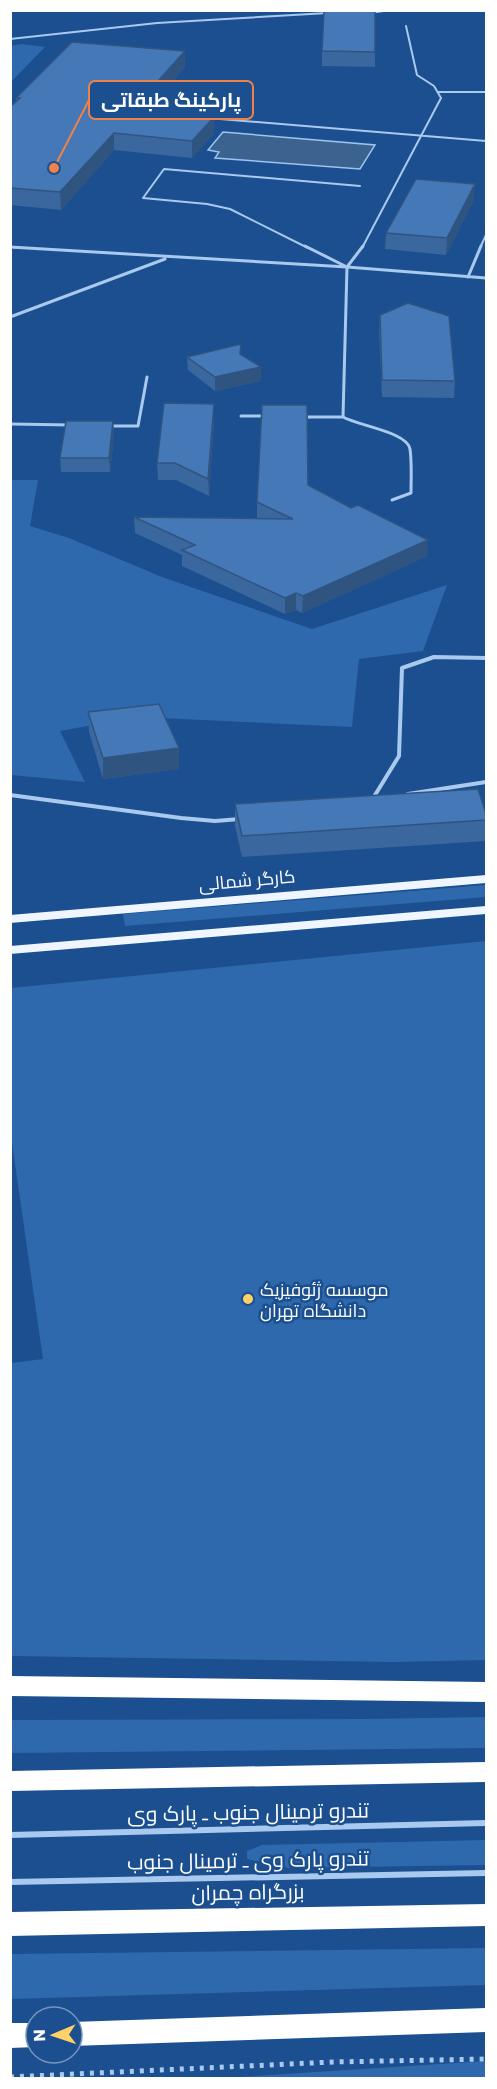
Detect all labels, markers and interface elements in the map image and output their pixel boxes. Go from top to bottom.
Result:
callout: پارکینگ طبقاتی [89,81,253,119]
text: پارکینگ طبقاتی [101,86,241,114]
street label: کارگر شمالی [198,863,296,897]
place label: موسسه ژئوفیزیک دانشگاه تهران [260,1277,389,1323]
marker: موسسه ژئوفیزیک دانشگاه تهران [241,1292,255,1306]
street label: تندرو ترمینال جنوب ـ پارک وی [127,1795,370,1829]
street label: تندرو پارک وی ـ ترمینال جنوب [127,1843,370,1877]
street label: بزرگراه چمران [191,1877,305,1907]
north arrow [24,2005,84,2065]
text: N [28,2029,51,2042]

